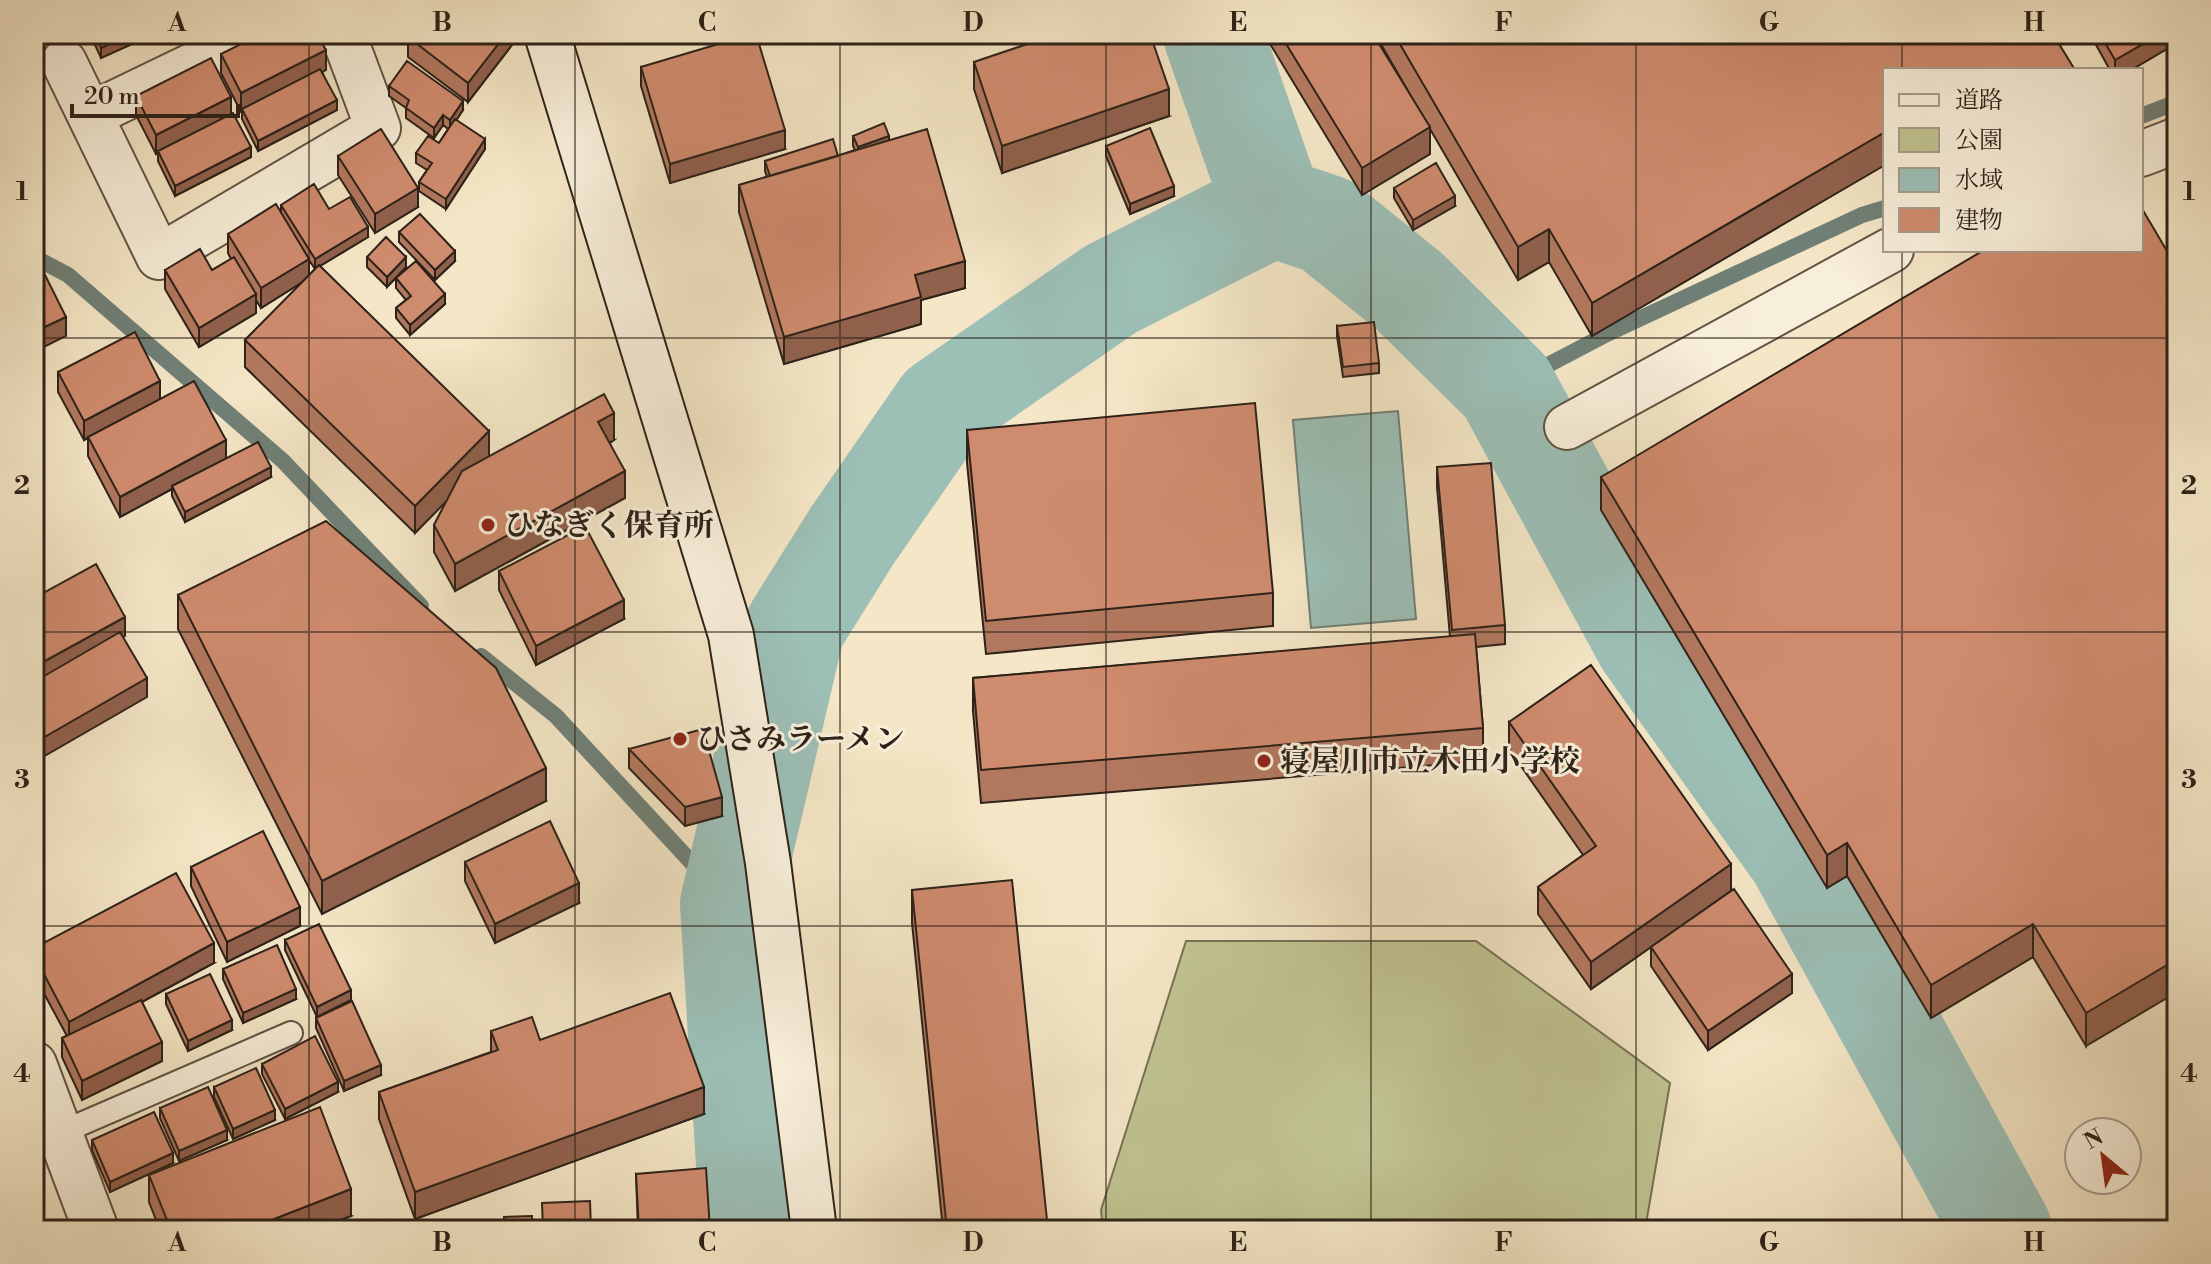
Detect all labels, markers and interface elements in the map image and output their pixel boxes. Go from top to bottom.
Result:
text: A [167,7,187,39]
text: B [432,7,452,39]
text: C [698,7,716,39]
text: D [963,7,983,39]
text: E [1229,7,1247,39]
text: F [1495,7,1513,39]
text: G [1759,7,1780,39]
text: H [2023,7,2045,39]
scale bar [72,68,238,118]
legend [1883,68,2143,252]
text: 20 m [84,82,140,112]
text: 道路 [1955,86,2003,116]
text: 公園 [1955,126,2003,156]
text: 水域 [1955,166,2003,196]
text: 1 [16,176,29,208]
text: 1 [2183,176,2196,208]
text: 建物 [1955,206,2003,236]
text: 2 [14,470,30,502]
text: 2 [2181,470,2197,502]
place label: ひなぎく保育所 [504,507,714,545]
marker: ひなぎく保育所 [479,516,497,534]
place label: ひさみラーメン [696,721,905,759]
marker: ひさみラーメン [671,730,689,748]
place label: 寝屋川市立木田小学校 [1280,743,1580,781]
marker: 寝屋川市立木田小学校 [1255,752,1273,770]
text: 3 [14,764,30,796]
text: 3 [2181,764,2197,796]
text: 4 [13,1058,31,1090]
text: 4 [2180,1058,2198,1090]
north arrow [2063,1116,2143,1196]
text: N [2080,1124,2109,1156]
text: A [167,1227,187,1259]
text: B [432,1227,452,1259]
text: C [698,1227,716,1259]
text: D [963,1227,983,1259]
text: E [1229,1227,1247,1259]
text: F [1495,1227,1513,1259]
text: G [1759,1227,1780,1259]
text: H [2023,1227,2045,1259]

